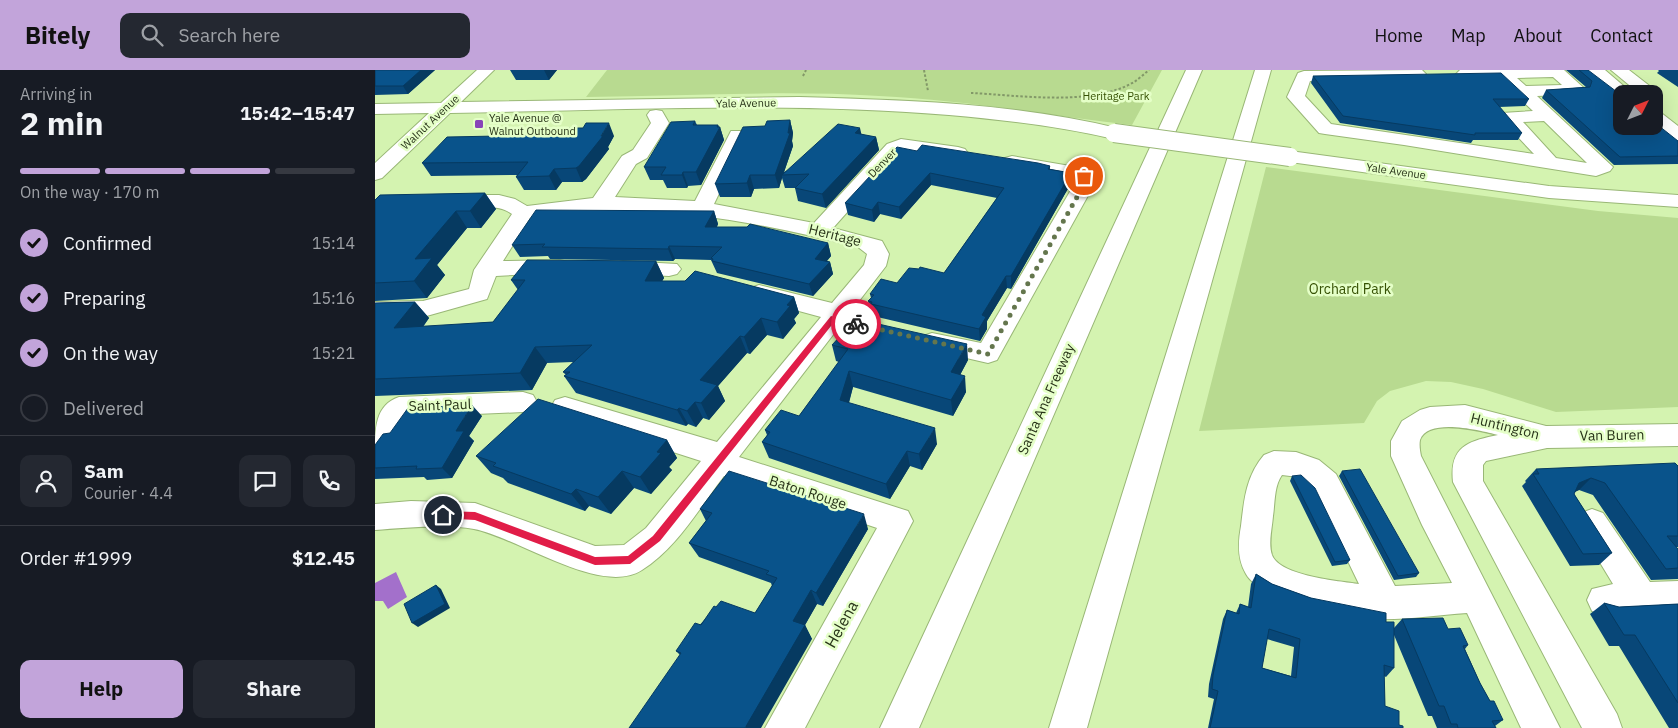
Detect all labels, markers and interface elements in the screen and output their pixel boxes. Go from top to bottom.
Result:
search box [120,13,470,58]
text: Bitely [25,19,90,51]
icon: search [138,21,166,49]
text: Search here [178,23,280,47]
text: Home [1375,24,1423,47]
text: Map [1451,24,1486,47]
text: About [1514,24,1562,47]
text: Contact [1590,24,1653,47]
text: Arriving in [20,84,92,104]
north arrow [1613,85,1663,135]
map controls [1613,85,1663,135]
park label: Heritage Park [1083,89,1150,103]
street label: Walnut Avenue [398,92,462,152]
street label: Yale Avenue [716,95,776,111]
text: 15:42–15:47 [240,101,355,125]
text: 2 min [20,102,104,144]
place label: Yale Avenue @ Walnut Outbound [489,111,576,138]
marker: Yale Avenue @ Walnut Outbound [473,118,485,130]
street label: Denver [865,146,899,180]
pin [1063,155,1105,197]
street label: Yale Avenue [1365,160,1427,182]
icon: bag [1070,162,1098,190]
text: On the way · 170 m [20,182,159,202]
street label: Heritage [807,220,863,250]
icon: check [20,229,48,257]
text: Confirmed [63,231,152,255]
text: 15:14 [312,233,355,253]
park label: Orchard Park [1309,280,1392,298]
icon: check [20,284,48,312]
text: Preparing [63,286,145,310]
text: 15:16 [312,288,355,308]
courier [831,299,881,349]
icon: bike [842,310,870,338]
icon: check [20,339,48,367]
text: On the way [63,341,158,365]
street label: Santa Ana Freeway [1013,341,1079,457]
text: 15:21 [312,343,355,363]
street label: Saint Paul [408,395,472,415]
text: Delivered [63,396,144,420]
street label: Huntington [1469,409,1541,443]
street label: Van Buren [1580,425,1644,445]
button: person [20,455,72,507]
button: chat [239,455,291,507]
button: phone [303,455,355,507]
text: Sam [84,459,124,483]
street label: Baton Rouge [767,471,849,513]
text: Courier · 4.4 [84,483,173,503]
pin [422,494,464,536]
icon: home [429,501,457,529]
text: Order #1999 [20,546,132,570]
text: $12.45 [292,546,355,570]
street label: Helena [820,597,862,651]
button: Help [20,660,183,718]
button: Share [193,660,355,718]

